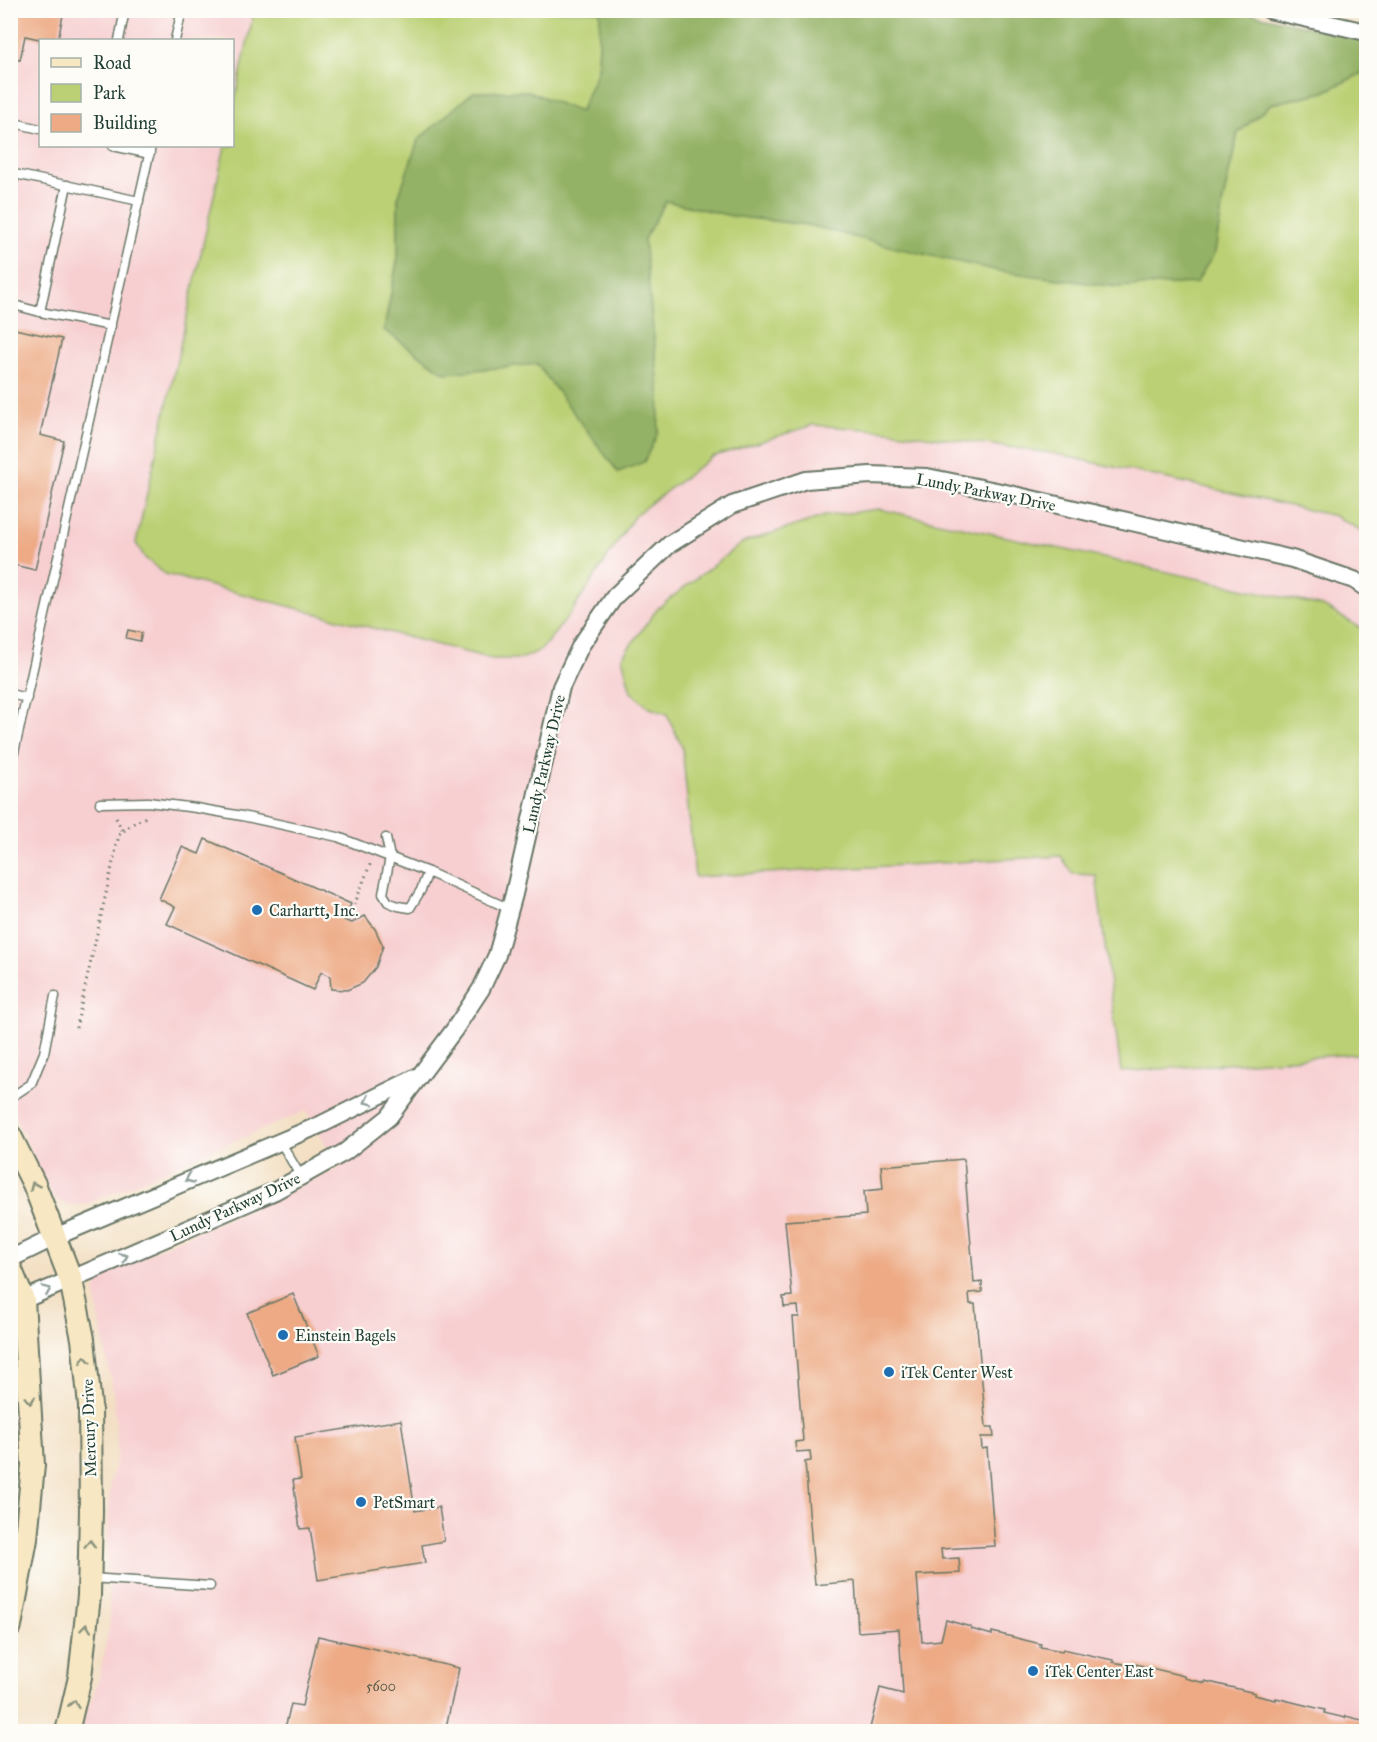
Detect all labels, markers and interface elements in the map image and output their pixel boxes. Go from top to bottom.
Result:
legend [39,39,234,147]
text: Road [93,52,131,74]
text: Park [93,82,126,104]
text: Building [93,112,157,135]
street label: Lundy Parkway Drive [915,469,1058,515]
street label: Lundy Parkway Drive [519,692,569,835]
place label: Carhartt, Inc. [269,901,359,920]
marker: Carhartt, Inc. [250,903,264,917]
one-way arrow [363,1094,374,1106]
street label: Lundy Parkway Drive [167,1168,304,1246]
one-way arrow [185,1172,196,1184]
one-way arrow [29,1181,41,1192]
one-way arrow [118,1252,129,1264]
one-way arrow [41,1285,52,1297]
place label: Einstein Bagels [295,1326,396,1346]
marker: Einstein Bagels [276,1328,290,1342]
one-way arrow [79,1355,92,1364]
place label: iTek Center West [901,1363,1013,1382]
marker: iTek Center West [882,1365,896,1379]
street label: Mercury Drive [78,1378,100,1477]
one-way arrow [23,1396,36,1405]
place label: PetSmart [373,1493,436,1512]
marker: PetSmart [354,1495,368,1509]
one-way arrow [84,1540,97,1549]
one-way arrow [79,1623,91,1632]
place label: iTek Center East [1045,1662,1154,1681]
marker: iTek Center East [1026,1664,1040,1678]
house number: 5600 [366,1678,396,1695]
one-way arrow [66,1700,79,1710]

